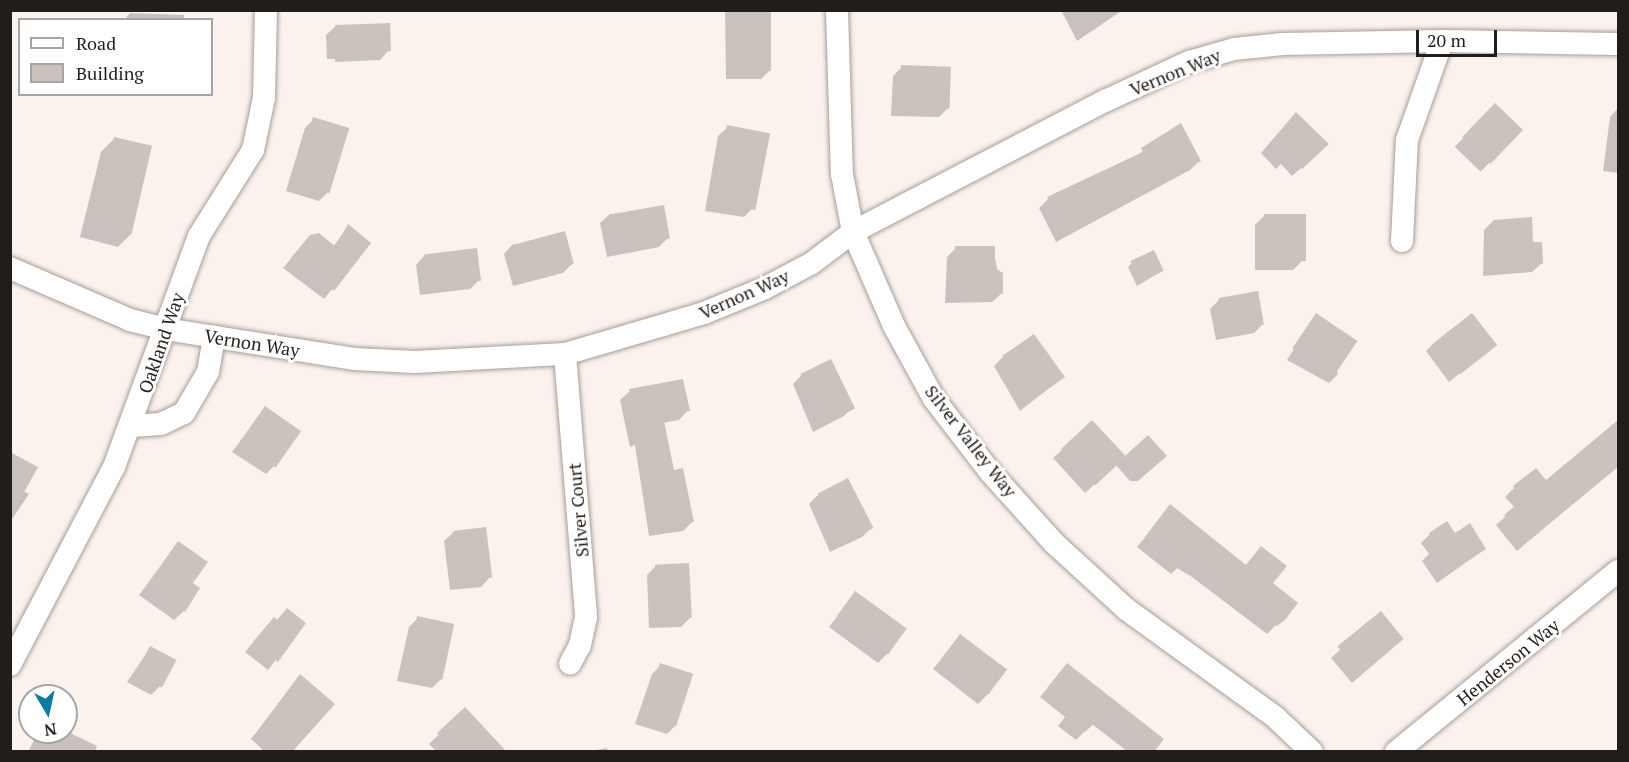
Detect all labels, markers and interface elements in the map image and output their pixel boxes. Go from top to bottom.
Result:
legend [18,18,213,96]
scale bar [1419,18,1500,56]
text: 20 m [1427,28,1466,52]
text: Road [76,31,116,55]
street label: Vernon Way [1126,44,1224,100]
text: Building [76,61,144,85]
street label: Vernon Way [696,265,792,323]
street label: Oakland Way [134,290,188,396]
street label: Vernon Way [203,325,301,361]
street label: Silver Valley Way [920,381,1022,501]
street label: Silver Court [563,462,593,558]
street label: Henderson Way [1452,614,1564,710]
north arrow [18,684,78,744]
text: N [43,718,58,742]

